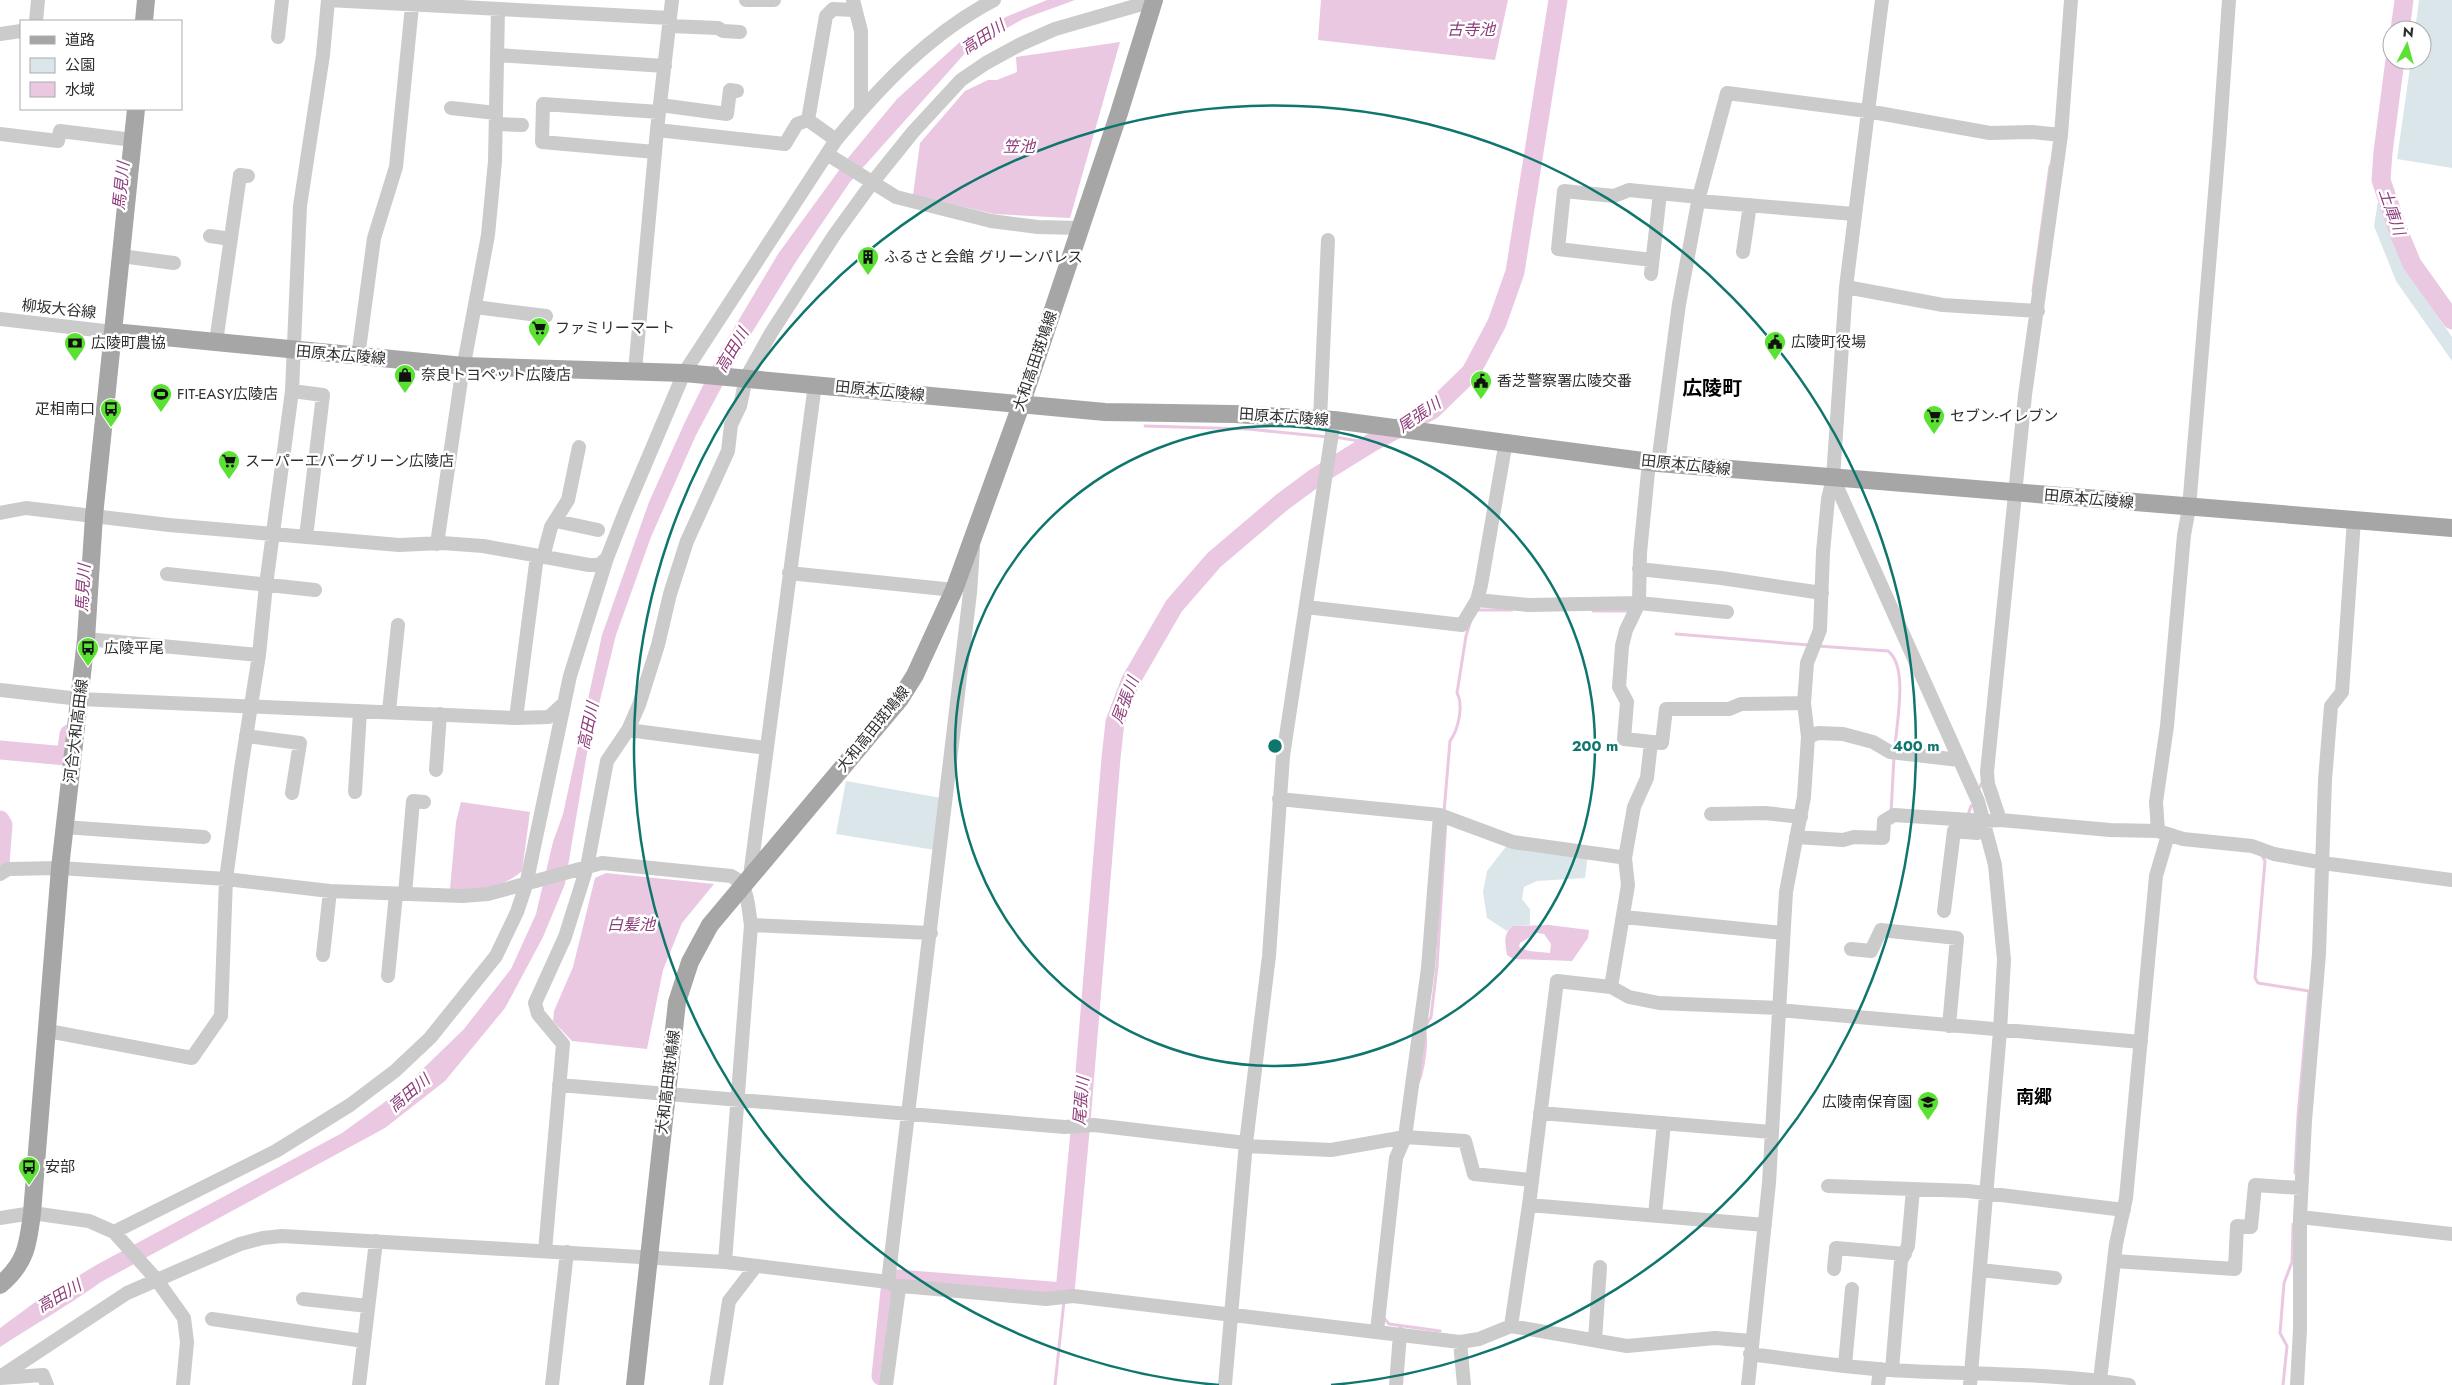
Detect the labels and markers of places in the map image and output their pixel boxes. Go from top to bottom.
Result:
building icon: ふるさと会館 グリーンパレス [856,245,880,276]
place label: ふるさと会館 グリーンパレス [884,246,1083,268]
supermarket icon: ファミリーマート [527,316,551,347]
place label: ファミリーマート [555,317,675,339]
public building icon: 広陵町役場 [1763,330,1787,361]
bank icon: 広陵町農協 [63,331,87,362]
place label: 広陵町役場 [1791,331,1866,353]
place label: 広陵町農協 [91,332,166,354]
shop icon: 奈良トヨペット広陵店 [393,363,417,394]
place label: 奈良トヨペット広陵店 [421,364,571,386]
public building icon: 香芝警察署広陵交番 [1469,369,1493,400]
place label: 香芝警察署広陵交番 [1497,370,1632,392]
sports icon: FIT-EASY広陵店 [149,382,173,413]
place label: FIT-EASY広陵店 [177,383,278,405]
bus stop icon: 疋相南口 [99,397,123,428]
place label: 疋相南口 [35,398,95,420]
supermarket icon: セブン-イレブン [1922,404,1946,435]
place label: セブン-イレブン [1950,405,2058,427]
supermarket icon: スーパーエバーグリーン広陵店 [217,449,241,480]
place label: スーパーエバーグリーン広陵店 [245,450,454,472]
bus stop icon: 広陵平尾 [76,636,100,667]
place label: 広陵平尾 [104,637,164,659]
centre of rings [1266,737,1284,755]
school or university icon: 広陵南保育園 [1916,1090,1940,1121]
place label: 広陵南保育園 [1822,1091,1912,1113]
bus stop icon: 安部 [17,1155,41,1186]
place label: 安部 [45,1156,75,1178]

